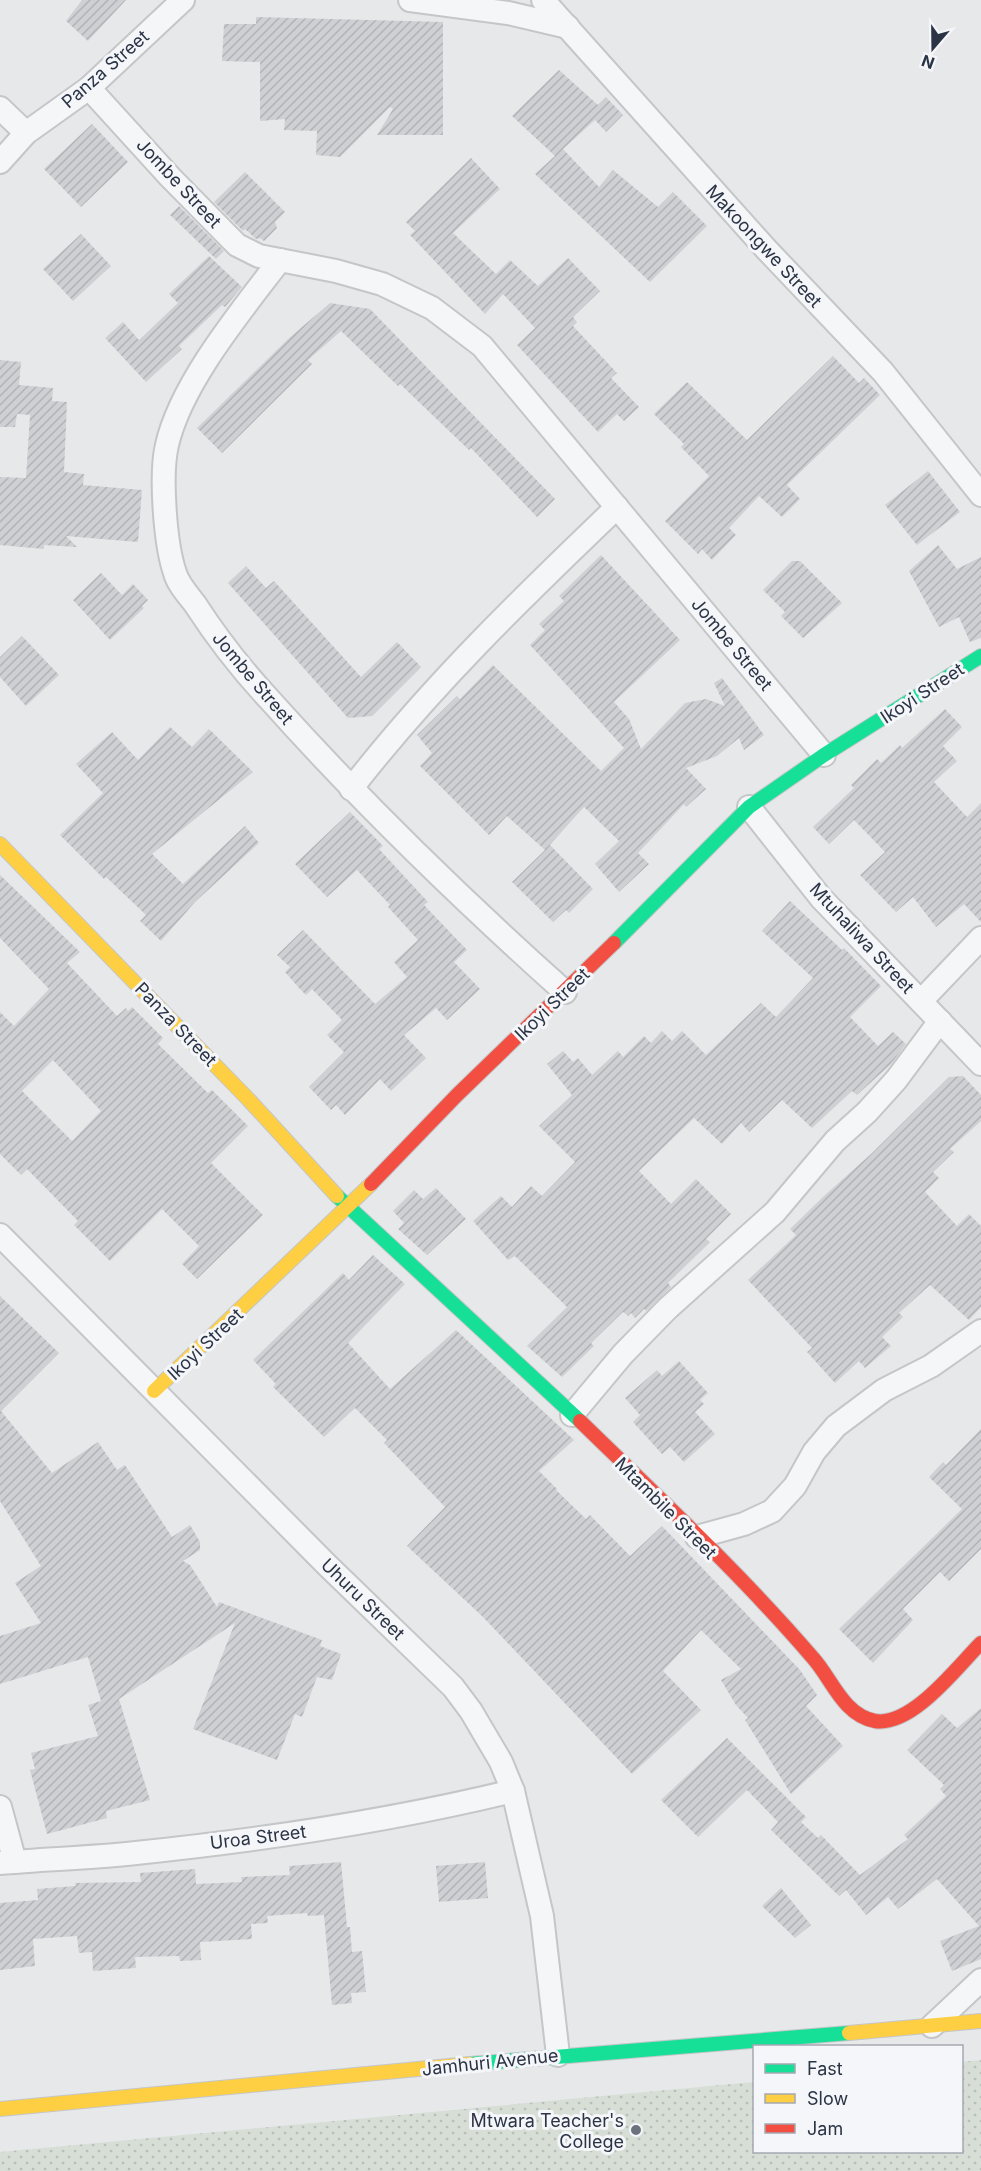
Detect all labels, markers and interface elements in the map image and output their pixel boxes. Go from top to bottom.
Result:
north arrow [903,18,963,78]
street label: Panza Street [57,26,153,112]
text: N [919,51,937,74]
street label: Jombe Street [132,134,226,232]
street label: Makoongwe Street [702,180,826,312]
street label: Jombe Street [687,594,777,695]
street label: Jombe Street [208,628,298,729]
street label: Ikoyi Street [876,658,968,728]
street label: Mtuhaliwa Street [805,878,919,998]
street label: Ikoyi Street [511,963,594,1045]
street label: Panza Street [131,978,221,1070]
street label: Ikoyi Street [163,1304,247,1384]
street label: Mtambile Street [611,1453,721,1563]
street label: Uhuru Street [317,1554,409,1644]
street label: Uroa Street [209,1821,307,1853]
street label: Jamhuri Avenue [421,2044,559,2080]
legend [753,2045,963,2153]
text: Fast [807,2058,843,2079]
text: Slow [807,2088,848,2109]
place label: Mtwara Teacher's College [470,2110,624,2152]
text: Jam [807,2118,843,2139]
marker: Mtwara Teacher's College [629,2123,643,2137]

